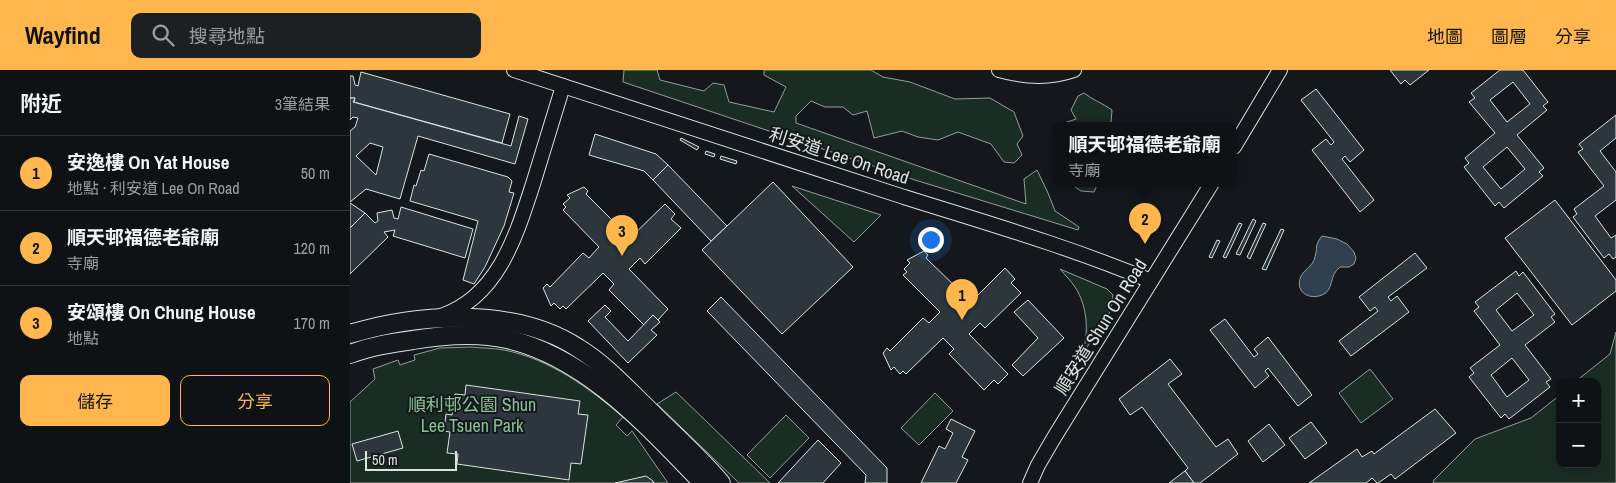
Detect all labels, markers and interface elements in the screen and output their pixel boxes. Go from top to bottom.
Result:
search box [131,13,481,58]
text: Wayfind [25,19,101,51]
icon: search [149,21,177,49]
text: 搜尋地點 [189,23,265,49]
text: 地圖 [1427,24,1463,49]
text: 圖層 [1491,24,1527,49]
text: 分享 [1555,24,1591,49]
text: 附近 [20,89,62,118]
text: 3筆結果 [275,93,330,115]
street label: 利安道 Lee On Road [766,121,912,190]
popup [1052,122,1237,187]
text: 順天邨福德老爺廟 [1068,131,1221,157]
text: 安逸樓 On Yat House [67,149,229,175]
text: 寺廟 [1068,159,1101,181]
text: 1 [32,162,40,184]
text: 50 m [301,162,330,184]
text: 地點 · 利安道 Lee On Road [67,177,240,199]
pin: 2 [1129,203,1161,244]
pin: 3 [606,215,638,256]
text: 順天邨福德老爺廟 [67,224,219,250]
your location [918,227,944,253]
text: 2 [32,237,40,259]
text: 120 m [294,237,330,259]
text: 寺廟 [67,252,99,274]
street label: 順安道 Shun On Road [1049,254,1152,399]
pin: 1 [946,279,978,320]
text: 安頌樓 On Chung House [67,299,256,325]
text: 3 [32,312,40,334]
text: 170 m [294,312,330,334]
text: 地點 [67,327,99,349]
button: 儲存 [20,375,170,426]
button: 分享 [180,375,330,426]
map controls [1556,378,1601,468]
button: + [1556,378,1601,423]
park label: 順利邨公園 Shun Lee Tsuen Park [408,392,536,438]
button: − [1556,423,1601,468]
scale bar [365,448,458,471]
text: 50 m [372,451,398,469]

